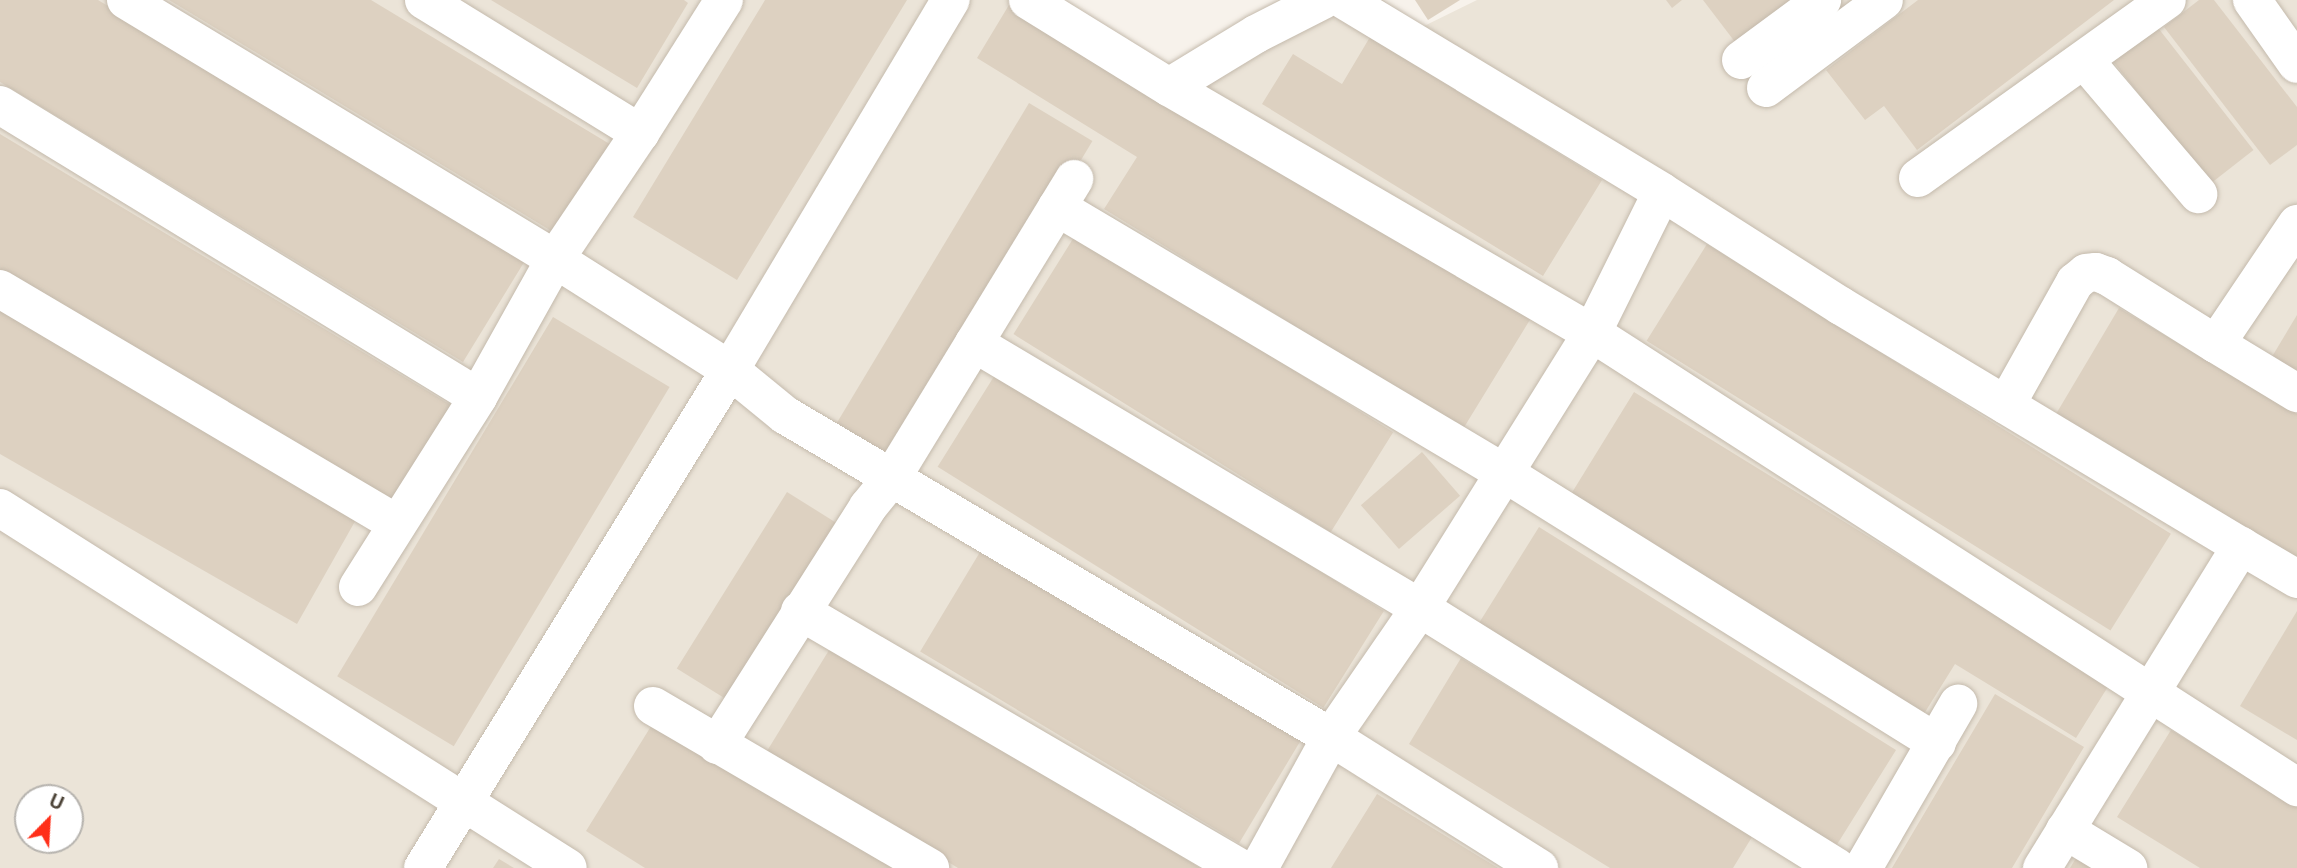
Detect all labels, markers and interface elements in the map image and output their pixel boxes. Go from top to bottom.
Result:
north arrow [14,784,84,854]
text: U [46,789,67,814]

